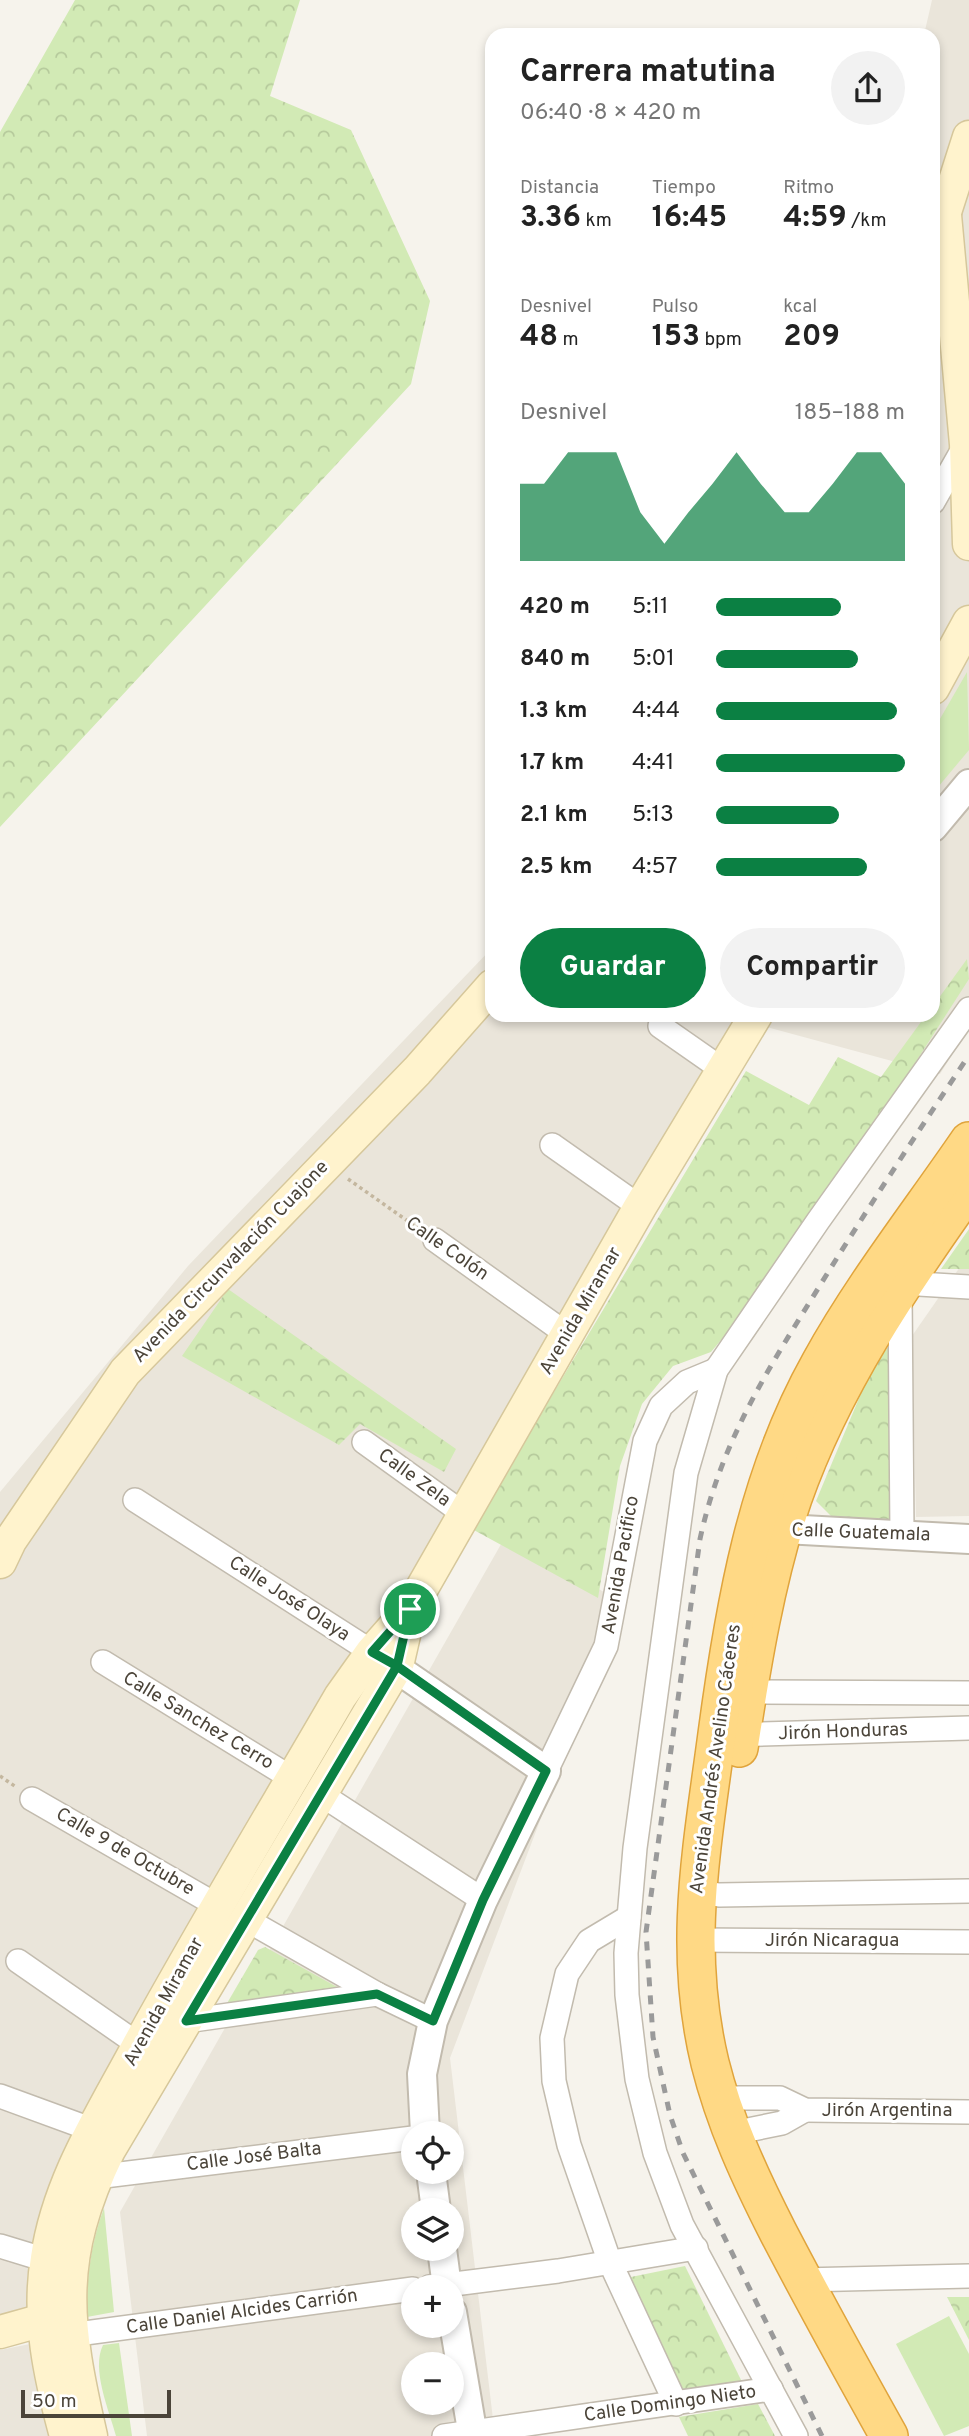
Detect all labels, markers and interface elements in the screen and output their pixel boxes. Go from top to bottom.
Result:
button: share [831,51,905,125]
text: Carrera matutina [520,53,776,93]
text: 06:40 · 8 × 420 m [520,99,701,128]
text: Distancia [520,176,599,200]
text: Tiempo [652,176,716,200]
text: Ritmo [783,176,834,200]
text: 3.36 [520,200,581,237]
text: 16:45 [652,200,727,237]
text: 4:59 [783,200,847,237]
text: km [581,209,612,233]
text: /km [847,209,887,233]
text: Desnivel [520,295,592,319]
text: Pulso [652,295,698,319]
text: kcal [783,295,817,319]
text: 48 [520,319,558,356]
text: 153 [652,319,700,356]
text: 209 [783,319,840,356]
text: m [558,328,579,352]
text: bpm [700,328,742,352]
text: Desnivel [520,399,607,428]
text: 185–188 m [795,399,905,428]
text: 420 m [520,593,590,622]
text: 5:11 [632,593,669,622]
text: 840 m [520,645,590,674]
text: 5:01 [632,645,675,674]
text: 1.3 km [520,697,587,726]
text: 4:44 [632,697,680,726]
text: 1.7 km [520,749,584,778]
text: 4:41 [632,749,674,778]
text: 2.1 km [520,801,588,830]
text: 5:13 [632,801,674,830]
text: 2.5 km [520,853,593,882]
text: 4:57 [632,853,678,882]
button: Guardar [520,928,706,1008]
button: Compartir [720,928,905,1008]
street label: Avenida Circunvalación Cuajone [128,1156,334,1368]
street label: Calle Colón [401,1212,493,1286]
street label: Avenida Miramar [535,1242,628,1379]
street label: Calle Zela [373,1444,455,1512]
street label: Avenida Pacifico [597,1494,645,1636]
street label: Calle Guatemala [791,1519,931,1547]
street label: Calle José Olaya [224,1551,354,1647]
pin [380,1579,440,1639]
icon: arrive [391,1590,429,1628]
street label: Avenida Andrés Avelino Cáceres [685,1623,747,1895]
street label: Calle Sanchez Cerro [118,1666,278,1776]
street label: Jirón Honduras [778,1718,908,1746]
street label: Calle 9 de Octubre [51,1803,199,1901]
street label: Jirón Nicaragua [765,1929,899,1953]
street label: Avenida Miramar [119,1933,210,2071]
street label: Jirón Argentina [822,2099,952,2123]
map controls [401,2121,464,2415]
button: locate [401,2121,464,2184]
street label: Calle José Balta [185,2137,323,2177]
button: layers [401,2198,464,2261]
button: + [401,2275,464,2338]
street label: Calle Daniel Alcides Carrión [125,2284,359,2340]
button: − [401,2352,464,2415]
street label: Calle Domingo Nieto [582,2380,758,2428]
scale bar [21,2387,172,2419]
text: 50 m [32,2390,77,2414]

